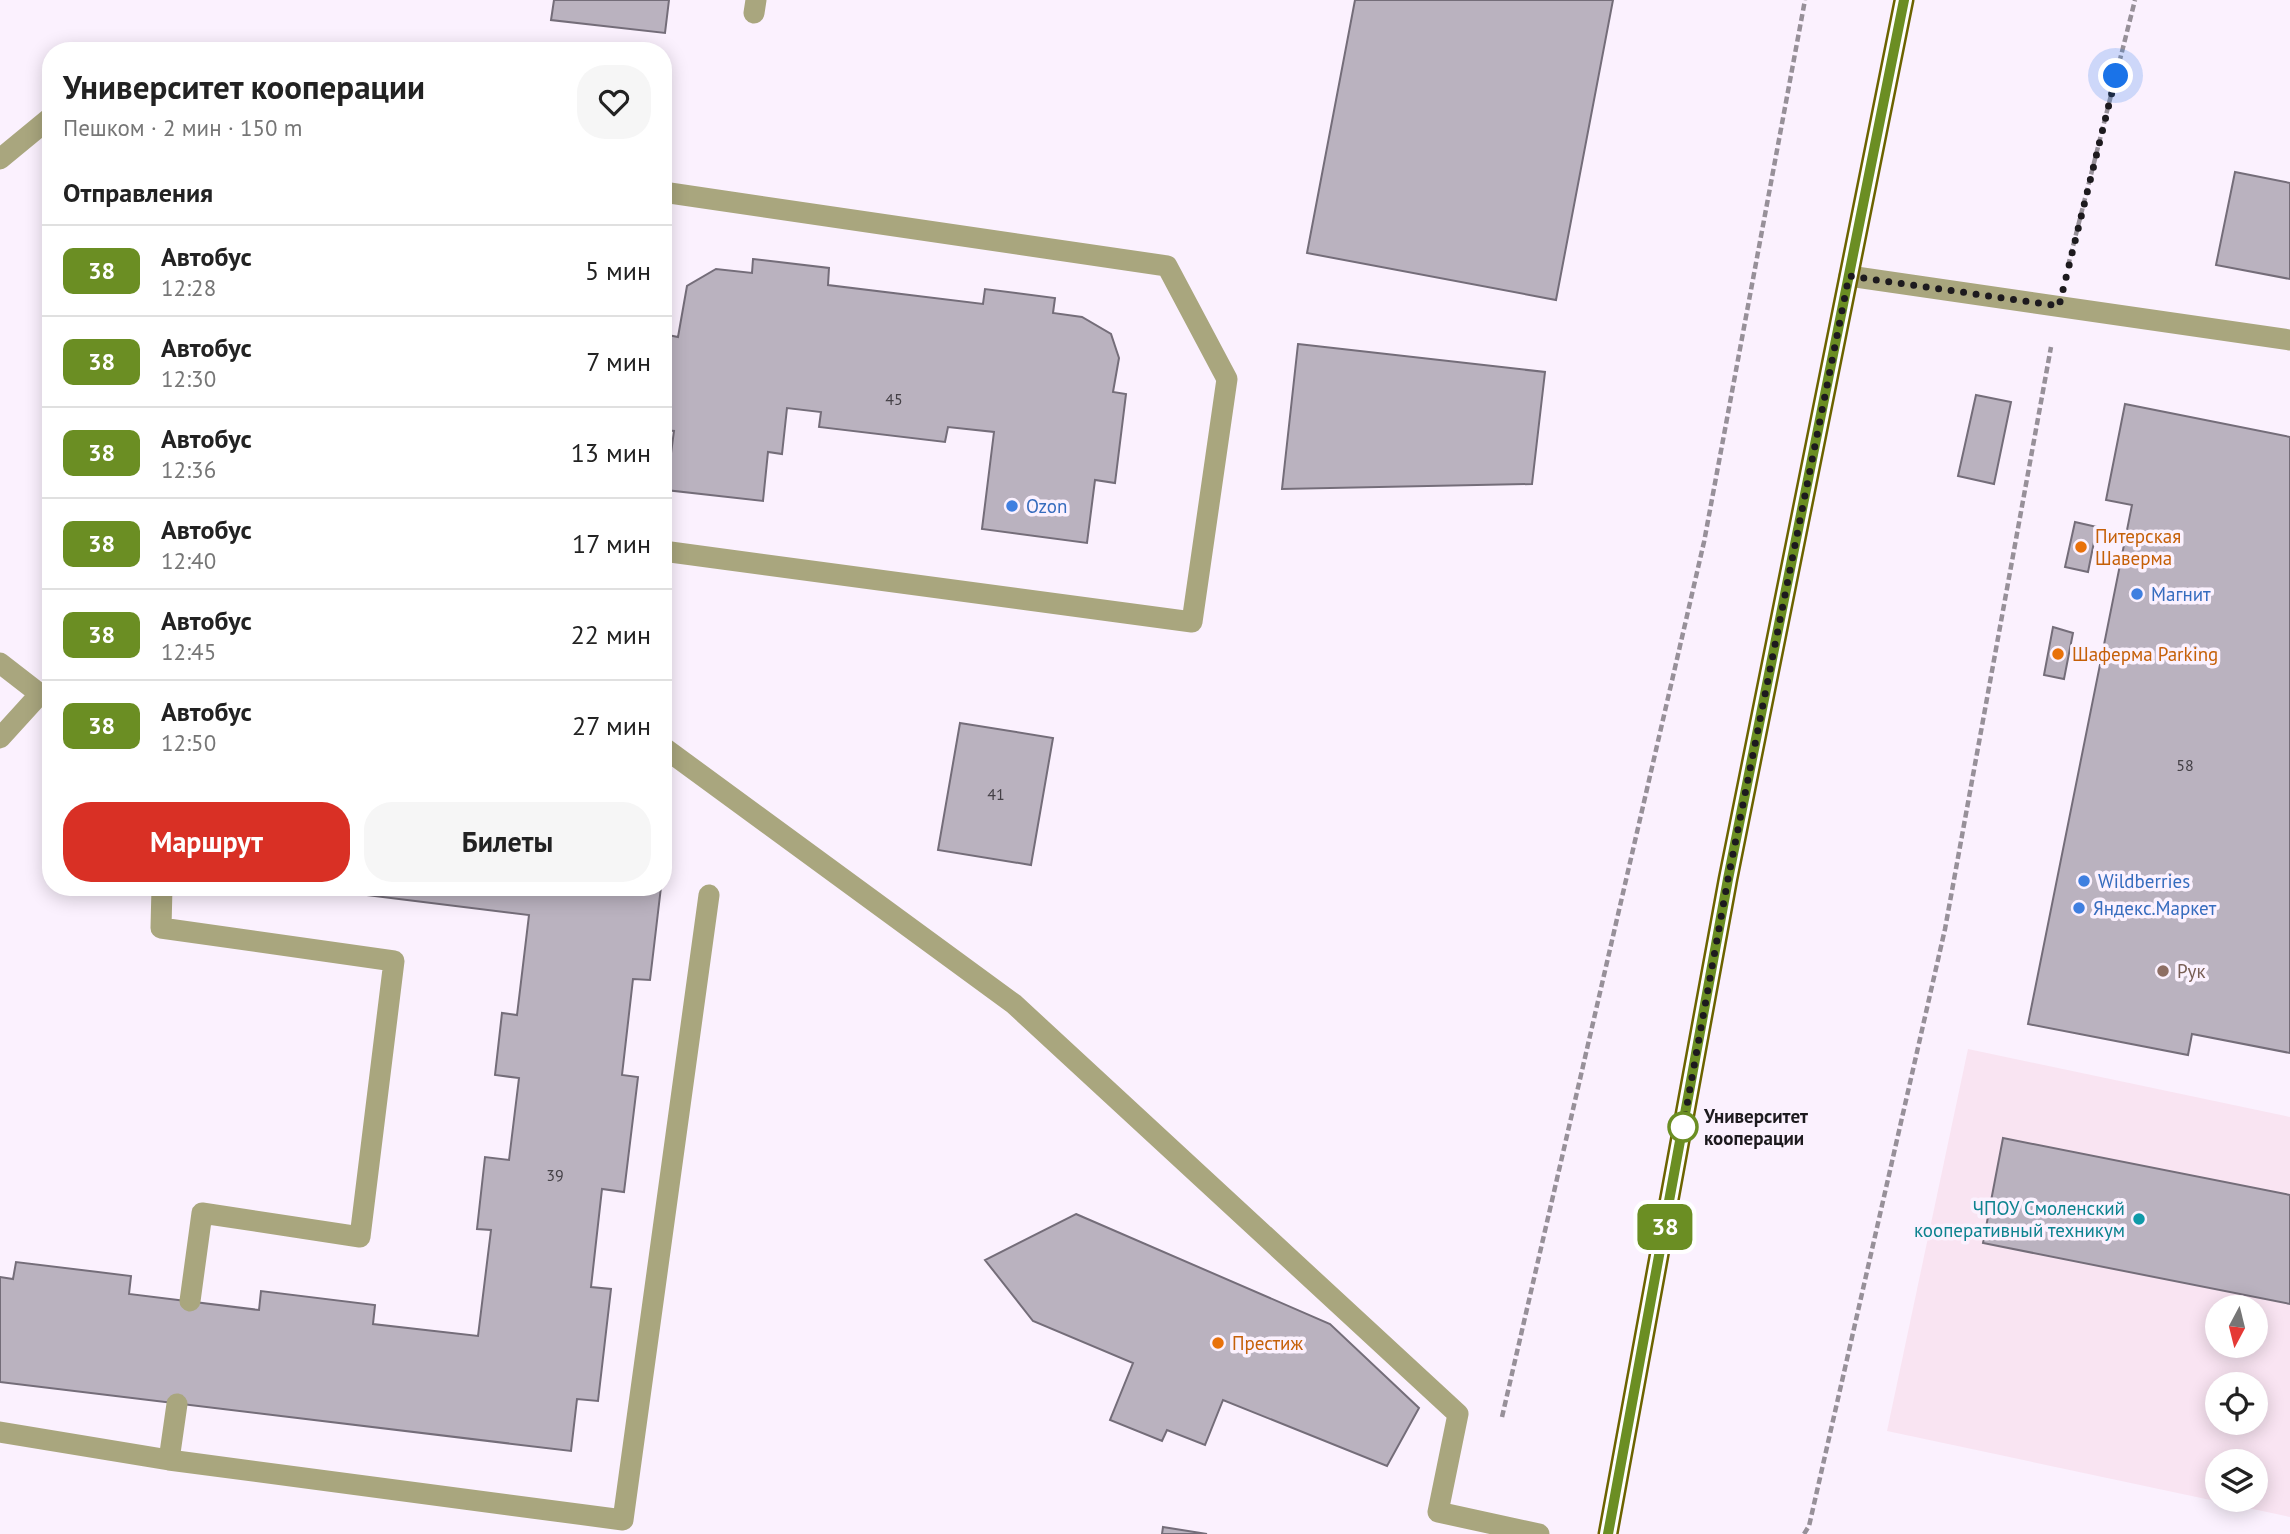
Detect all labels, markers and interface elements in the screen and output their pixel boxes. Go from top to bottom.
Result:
your location [2098,58,2133,93]
text: Университет кооперации [63,65,425,108]
button: heart [577,65,651,139]
text: Пешком · 2 мин · 150 m [63,113,302,142]
text: Отправления [63,176,213,209]
text: Автобус [161,240,252,273]
text: 5 мин [585,254,651,287]
text: 38 [88,255,115,286]
text: 12:28 [161,273,216,302]
text: Автобус [161,331,252,364]
text: 7 мин [586,345,651,378]
text: 38 [88,346,115,377]
text: 12:30 [161,364,216,393]
house number: 45 [885,389,903,409]
text: Автобус [161,422,252,455]
text: 13 мин [571,436,651,469]
text: 38 [88,437,115,468]
text: 12:36 [161,455,216,484]
place label: Ozon [1026,494,1067,518]
marker: Ozon [1004,498,1020,514]
text: Автобус [161,513,252,546]
place label: Питерская Шаверма [2095,524,2181,570]
text: 17 мин [572,527,651,560]
text: 38 [88,528,115,559]
marker: Питерская Шаверма [2073,539,2089,555]
text: 12:40 [161,546,216,575]
place label: Магнит [2151,582,2211,606]
marker: Магнит [2129,586,2145,602]
text: Автобус [161,604,252,637]
text: 22 мин [571,618,651,651]
text: 38 [88,619,115,650]
text: 12:45 [161,637,216,666]
place label: Шаферма Parking [2072,642,2218,666]
marker: Шаферма Parking [2050,646,2066,662]
text: Автобус [161,695,252,728]
text: 27 мин [572,709,651,742]
text: 38 [88,710,115,741]
text: 12:50 [161,728,216,757]
house number: 58 [2176,755,2194,775]
house number: 41 [987,784,1005,804]
button: Маршрут [63,802,350,882]
button: Билеты [364,802,651,882]
place label: Wildberries [2098,869,2190,893]
marker: Wildberries [2076,873,2092,889]
place label: Яндекс.Маркет [2093,896,2217,920]
marker: Яндекс.Маркет [2071,900,2087,916]
place label: Рук [2177,959,2206,983]
marker: Рук [2155,963,2171,979]
place label: Университет кооперации [1703,1104,1808,1150]
marker: Университет кооперации [1668,1112,1698,1142]
house number: 39 [546,1165,564,1185]
place label: ЧПОУ Смоленский кооперативный техникум [1914,1196,2125,1242]
line badge: 38 [1634,1204,1696,1250]
text: 38 [1651,1211,1679,1242]
marker: ЧПОУ Смоленский кооперативный техникум [2131,1211,2147,1227]
north arrow [2205,1295,2268,1358]
map controls [2205,1295,2268,1512]
place label: Престиж [1232,1331,1303,1355]
marker: Престиж [1210,1335,1226,1351]
button: locate [2205,1372,2268,1435]
button: layers [2205,1449,2268,1512]

